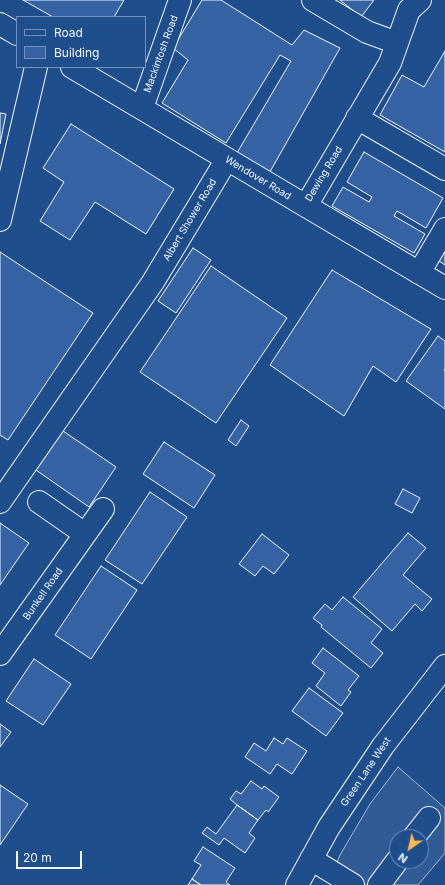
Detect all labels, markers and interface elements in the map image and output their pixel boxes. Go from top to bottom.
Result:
street label: Mackintosh Road [141,14,181,94]
legend [16,16,146,68]
text: Road [54,25,83,40]
text: Building [54,45,99,60]
street label: Dewing Road [303,144,345,204]
street label: Wendover Road [223,154,293,202]
street label: Albert Shower Road [161,177,219,263]
street label: Bunkell Road [21,565,65,623]
street label: Green Lane West [338,735,394,809]
north arrow [389,829,429,869]
scale bar [18,843,84,869]
text: 20 m [23,850,52,865]
text: N [395,850,410,866]

